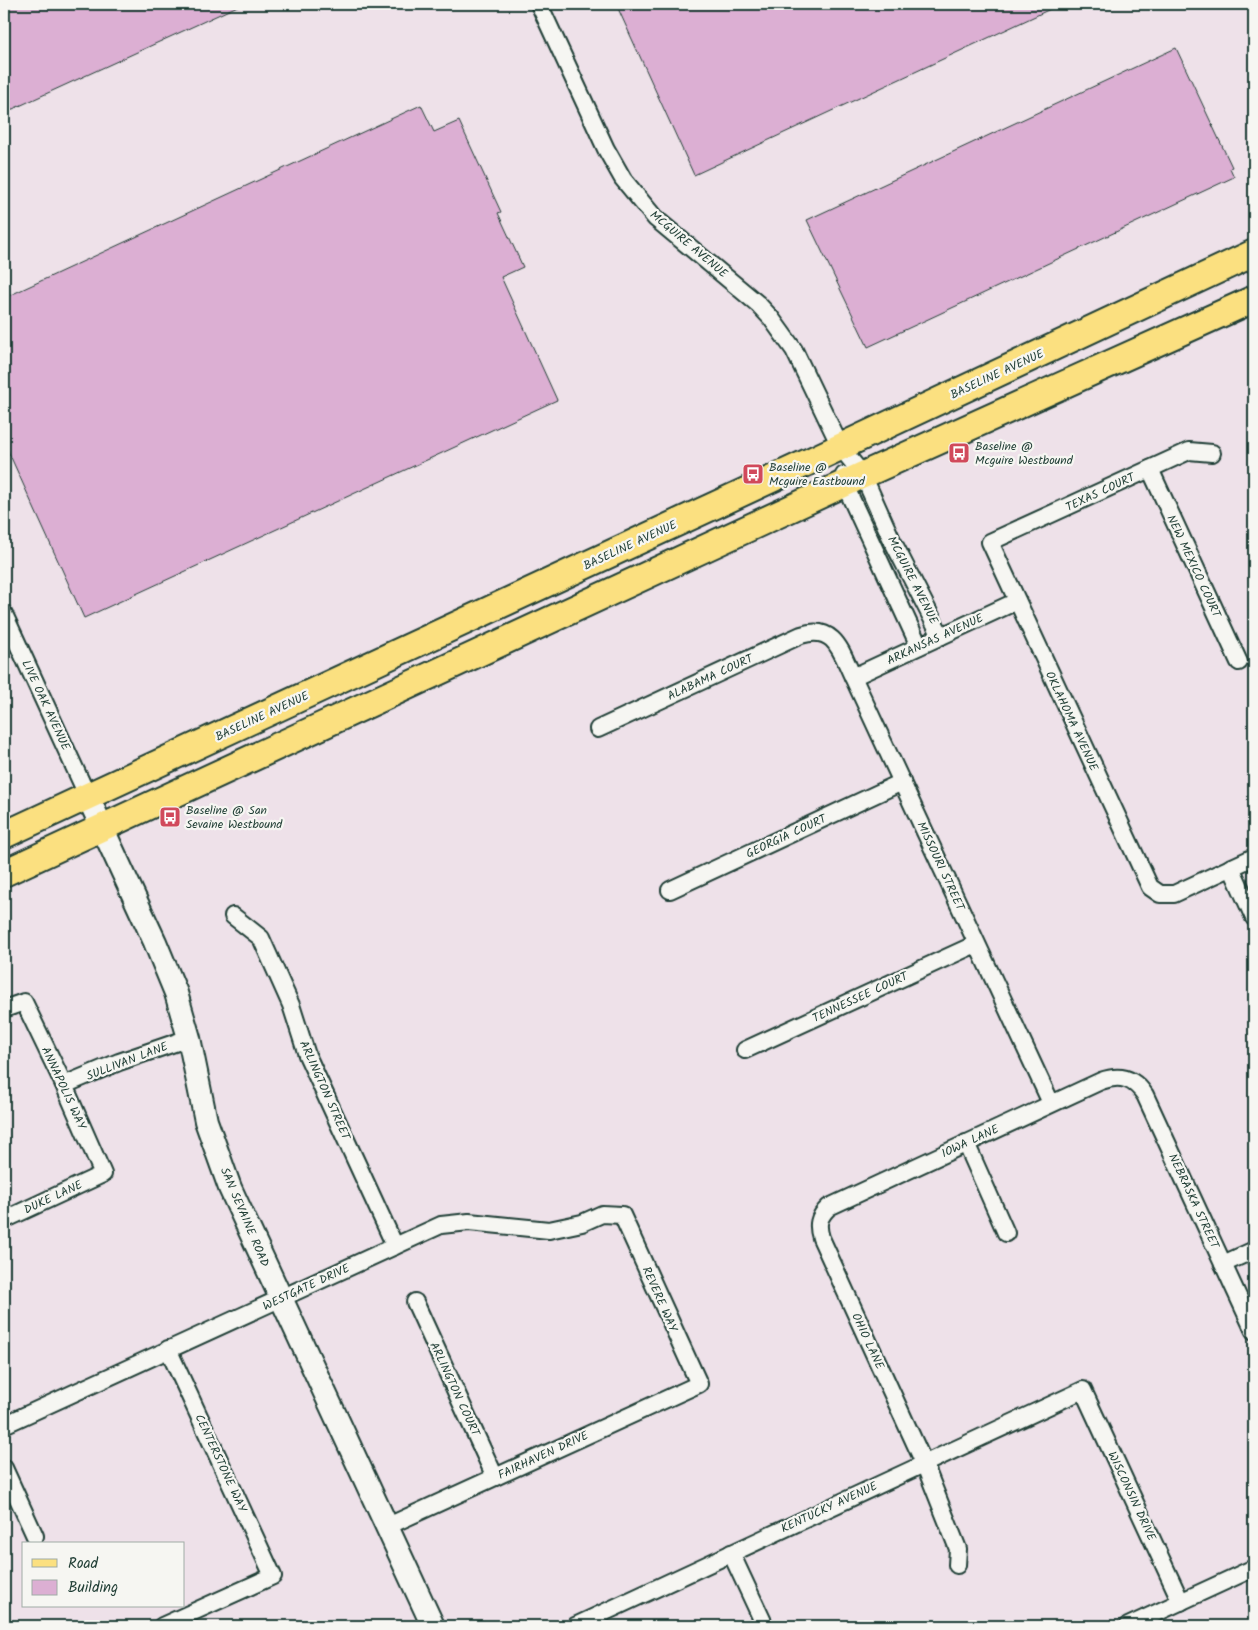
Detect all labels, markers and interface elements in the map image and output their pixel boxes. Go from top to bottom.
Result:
street label: MCGUIRE AVENUE [646,206,733,283]
street label: BASELINE AVENUE [947,344,1048,405]
place label: Baseline @ Mcguire Westbound [975,437,1074,470]
bus stop icon: Baseline @ Mcguire Westbound [947,441,971,465]
place label: Baseline @ Mcguire Eastbound [769,458,866,491]
bus stop icon: Baseline @ Mcguire Eastbound [741,462,765,486]
street label: TEXAS COURT [1062,467,1139,517]
street label: NEW MEXICO COURT [1161,512,1226,622]
street label: BASELINE AVENUE [580,515,681,576]
street label: MCGUIRE AVENUE [882,533,943,629]
street label: ARKANSAS AVENUE [884,608,988,670]
street label: ALABAMA COURT [664,649,758,706]
street label: LIVE OAK AVENUE [16,657,75,755]
street label: OKLAHOMA AVENUE [1040,668,1103,775]
street label: BASELINE AVENUE [212,686,313,747]
place label: Baseline @ San Sevaine Westbound [186,801,283,834]
bus stop icon: Baseline @ San Sevaine Westbound [158,805,182,829]
street label: GEORGIA COURT [743,809,831,863]
street label: MISSOURI STREET [912,819,970,915]
street label: TENNESSEE COURT [809,966,913,1028]
street label: SULLIVAN LANE [84,1037,172,1086]
street label: ARLINGTON STREET [294,1037,356,1144]
street label: ANNAPOLIS WAY [36,1044,92,1134]
street label: IOWA LANE [938,1119,1003,1163]
street label: NEBRASKA STREET [1163,1151,1225,1253]
street label: SAN SEVAINE ROAD [215,1164,274,1270]
street label: DUKE LANE [21,1175,87,1219]
street label: WESTGATE DRIVE [260,1259,354,1316]
street label: REVERE WAY [637,1263,683,1336]
street label: OHIO LANE [846,1310,889,1373]
street label: ARLINGTON COURT [424,1339,485,1441]
street label: CENTERSTONE WAY [189,1411,252,1516]
street label: FAIRHAVEN DRIVE [495,1426,592,1485]
street label: WISCONSIN DRIVE [1102,1448,1161,1545]
street label: KENTUCKY AVENUE [778,1476,882,1538]
legend [22,1542,185,1608]
text: Road [68,1552,99,1576]
text: Building [68,1576,118,1600]

